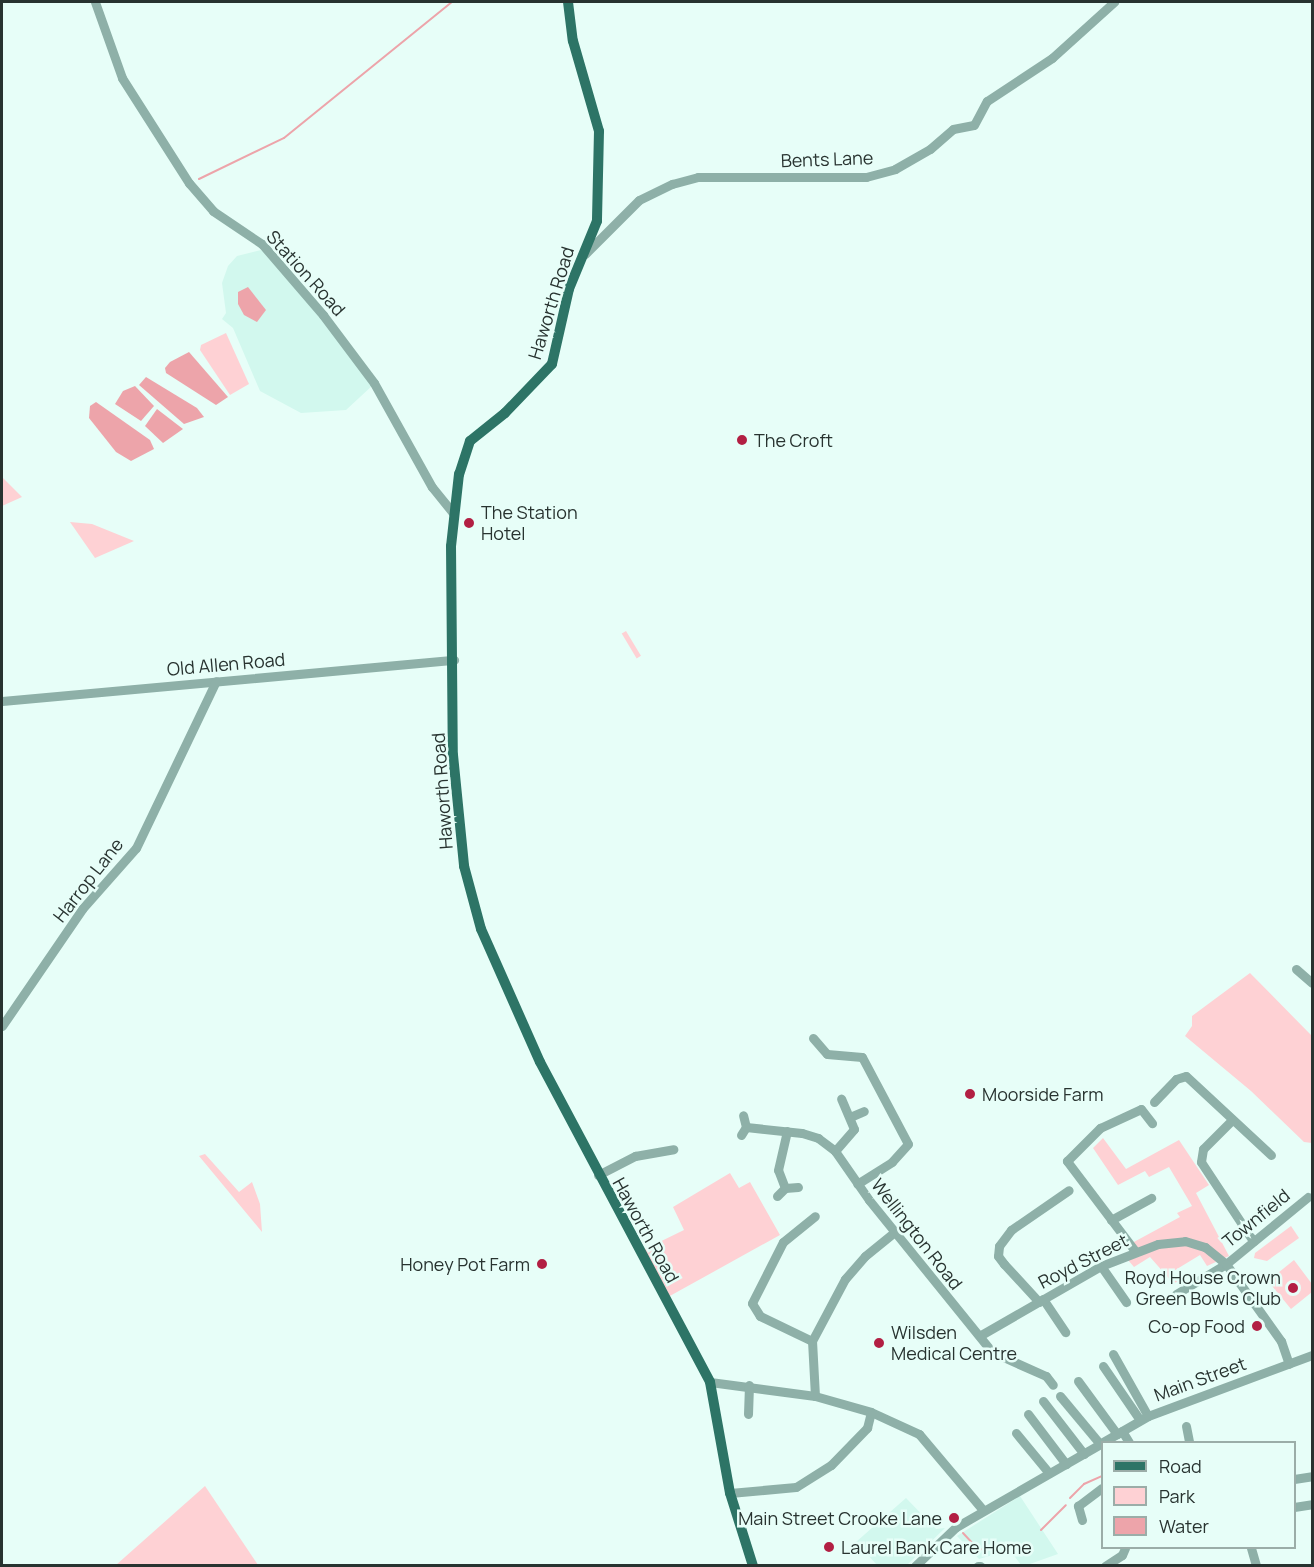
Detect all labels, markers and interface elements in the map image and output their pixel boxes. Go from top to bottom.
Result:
street label: Bents Lane [780,147,874,171]
street label: Station Road [262,226,350,320]
street label: Haworth Road [524,244,578,362]
place label: The Croft [754,429,833,451]
marker: The Croft [735,433,749,447]
place label: The Station Hotel [481,502,578,544]
marker: The Station Hotel [462,516,476,530]
street label: Old Allen Road [166,648,286,680]
street label: Haworth Road [427,732,457,850]
street label: Harrop Lane [49,834,127,926]
place label: Moorside Farm [982,1083,1103,1105]
marker: Moorside Farm [963,1087,977,1101]
street label: Haworth Road [608,1174,684,1286]
street label: Wellington Road [867,1174,967,1294]
street label: Townfield [1218,1184,1294,1252]
street label: Royd Street [1034,1229,1132,1293]
place label: Honey Pot Farm [400,1253,530,1275]
marker: Honey Pot Farm [535,1257,549,1271]
place label: Royd House Crown Green Bowls Club [1125,1267,1281,1310]
marker: Royd House Crown Green Bowls Club [1286,1281,1300,1295]
place label: Co-op Food [1148,1315,1245,1337]
marker: Co-op Food [1250,1319,1264,1333]
place label: Wilsden Medical Centre [891,1322,1017,1364]
marker: Wilsden Medical Centre [872,1336,886,1350]
street label: Main Street [1151,1352,1249,1406]
legend [1101,1441,1296,1549]
text: Road [1159,1454,1202,1478]
text: Park [1159,1484,1195,1508]
place label: Main Street Crooke Lane [738,1507,942,1529]
marker: Main Street Crooke Lane [947,1511,961,1525]
text: Water [1159,1514,1209,1538]
place label: Laurel Bank Care Home [841,1536,1032,1558]
marker: Laurel Bank Care Home [822,1540,836,1554]

